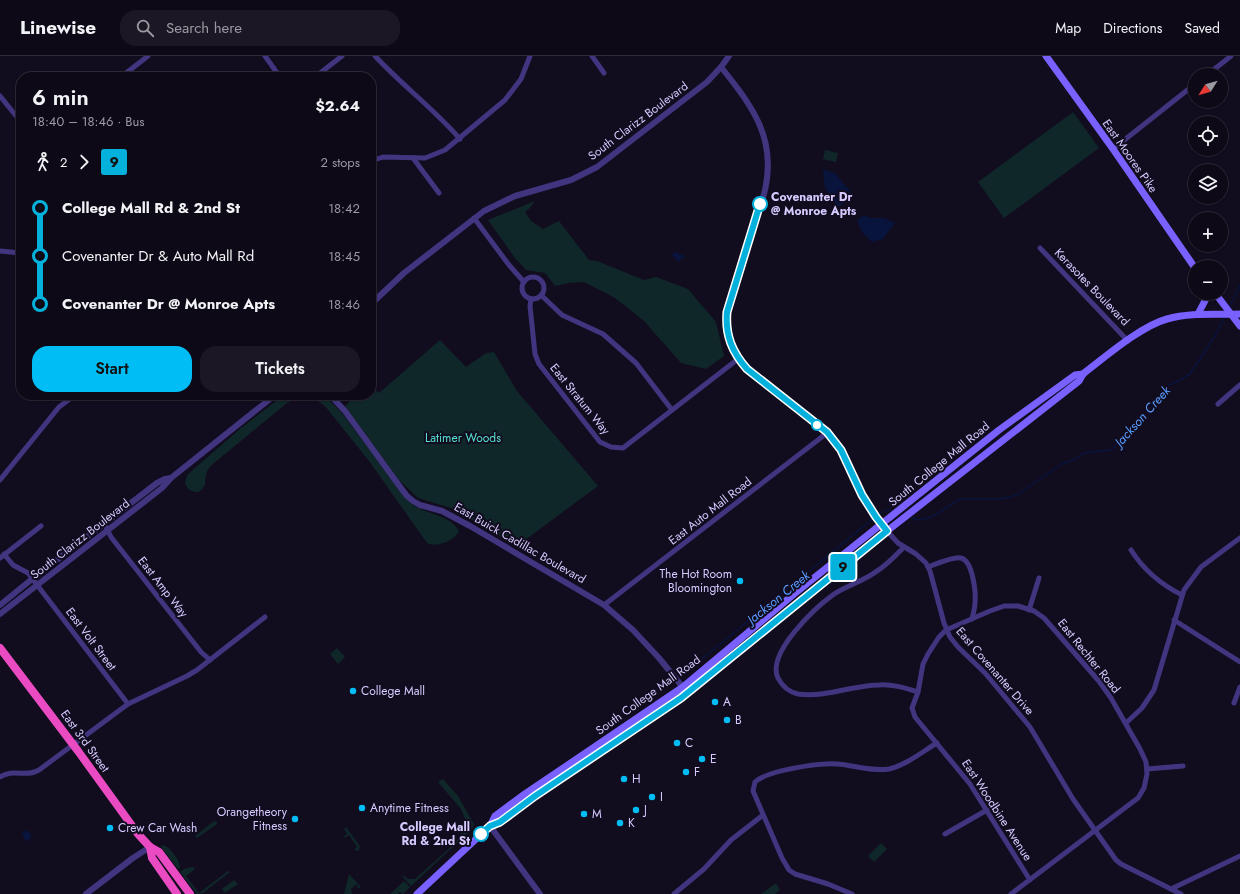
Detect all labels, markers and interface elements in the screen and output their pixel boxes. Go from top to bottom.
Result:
search box [120,10,400,46]
text: Linewise [20,14,96,41]
icon: search [134,17,156,39]
text: Search here [166,17,242,39]
text: Map [1055,18,1081,38]
text: Directions [1103,18,1163,38]
text: Saved [1185,18,1220,38]
north arrow [1188,68,1228,108]
map controls [1188,68,1228,300]
street label: South Clarizz Boulevard [584,77,692,165]
text: 6 min [32,81,89,113]
text: $2.64 [315,95,360,117]
text: 18:40 – 18:46 · Bus [32,112,145,131]
street label: East Moores Pike [1098,116,1162,196]
button: locate [1188,116,1228,156]
icon: walk [32,151,54,173]
icon: forward [73,151,95,173]
text: 9 [109,152,119,172]
text: 2 [60,153,67,172]
text: 2 stops [321,153,360,172]
button: layers [1188,164,1228,204]
place label: Covenanter Dr @ Monroe Apts [771,188,857,220]
marker: Covenanter Dr @ Monroe Apts [752,196,768,212]
text: College Mall Rd & 2nd St [62,197,240,219]
text: 18:42 [328,199,360,218]
button: + [1188,212,1228,252]
street label: Kerasotes Boulevard [1050,244,1134,330]
text: Covenanter Dr & Auto Mall Rd [62,245,254,267]
text: 18:45 [328,247,360,266]
button: − [1188,260,1228,300]
text: Covenanter Dr @ Monroe Apts [62,293,275,315]
text: 18:46 [328,295,360,314]
button: Start [32,346,192,392]
button: Tickets [200,346,360,392]
street label: East Stratum Way [546,360,615,439]
water label: Jackson Creek [1108,382,1175,453]
street label: South College Mall Road [884,417,994,511]
unlabelled marker [811,419,823,431]
park label: Latimer Woods [425,429,501,447]
street label: East Auto Mall Road [665,473,755,549]
street label: South Clarizz Boulevard [27,495,133,583]
street label: East Buick Cadillac Boulevard [451,498,589,588]
street label: East Amp Way [133,553,193,622]
line badge: 9 [830,554,856,580]
text: 9 [838,557,848,577]
place label: The Hot Room Bloomington [660,565,732,597]
water label: Jackson Creek [741,566,814,630]
marker: The Hot Room Bloomington [735,576,745,586]
street label: East Volt Street [61,604,121,674]
street label: East Rechter Road [1053,615,1125,697]
street label: East Covenanter Drive [952,623,1038,719]
street label: South College Mall Road [592,651,704,739]
place label: College Mall [361,682,425,700]
marker: College Mall [348,686,358,696]
place label: A [723,693,731,711]
marker: A [710,697,720,707]
street label: East 3rd Street [56,706,114,776]
place label: B [735,711,742,729]
marker: B [722,715,732,725]
place label: C [685,734,693,752]
marker: C [672,738,682,748]
place label: E [710,750,717,768]
marker: E [697,754,707,764]
street label: East Woodbine Avenue [957,756,1037,864]
place label: F [694,763,700,781]
marker: F [681,767,691,777]
place label: H [632,770,641,788]
marker: H [619,774,629,784]
place label: I [660,788,663,806]
marker: I [647,792,657,802]
place label: Anytime Fitness [370,799,449,817]
place label: J [642,801,647,819]
place label: Orangetheory Fitness [217,803,288,835]
marker: Anytime Fitness [357,803,367,813]
place label: M [592,805,602,823]
marker: J [631,805,641,815]
marker: M [579,809,589,819]
marker: Orangetheory Fitness [290,814,300,824]
place label: K [628,814,635,832]
place label: College Mall Rd & 2nd St [400,818,470,850]
marker: K [615,818,625,828]
place label: Crew Car Wash [118,819,197,837]
marker: Crew Car Wash [105,823,115,833]
marker: College Mall Rd & 2nd St [473,826,489,842]

